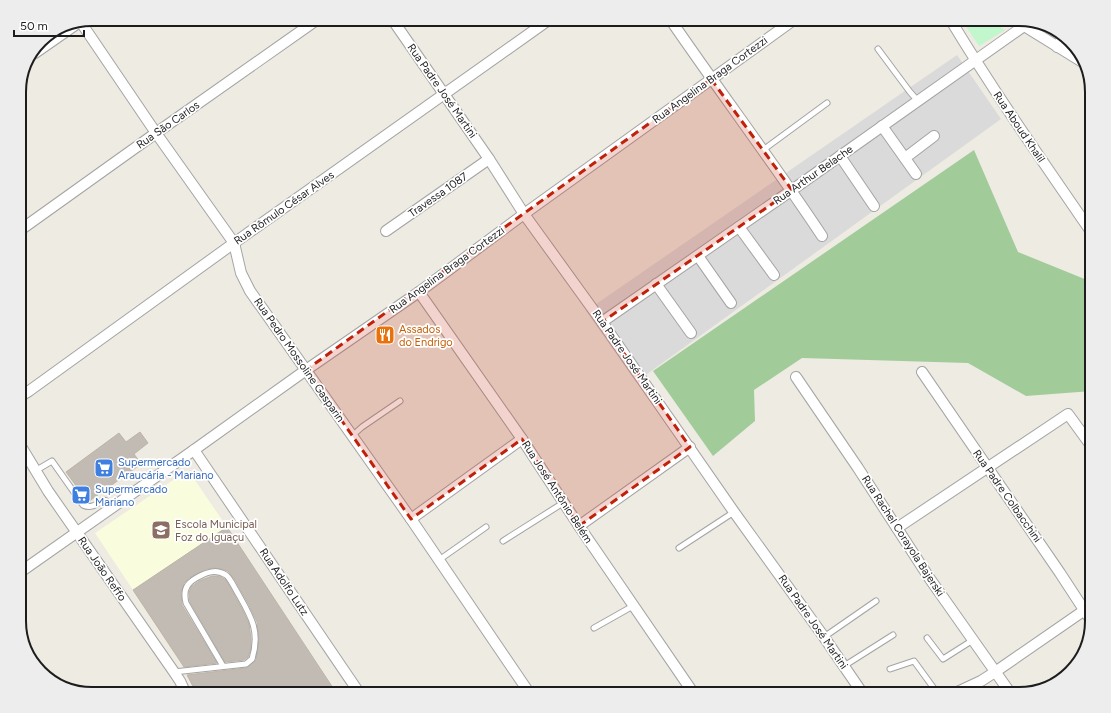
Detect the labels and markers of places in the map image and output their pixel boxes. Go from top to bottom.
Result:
place label: Assados do Endrigo [399,323,453,349]
restaurant icon: Assados do Endrigo [374,324,396,346]
place label: Supermercado Araucária - Mariano [118,456,214,482]
supermarket icon: Supermercado Araucária - Mariano [93,457,115,479]
place label: Supermercado Mariano [95,483,168,509]
supermarket icon: Supermercado Mariano [70,484,92,506]
place label: Escola Municipal Foz do Iguaçu [175,518,257,544]
school or university icon: Escola Municipal Foz do Iguaçu [150,519,172,541]

